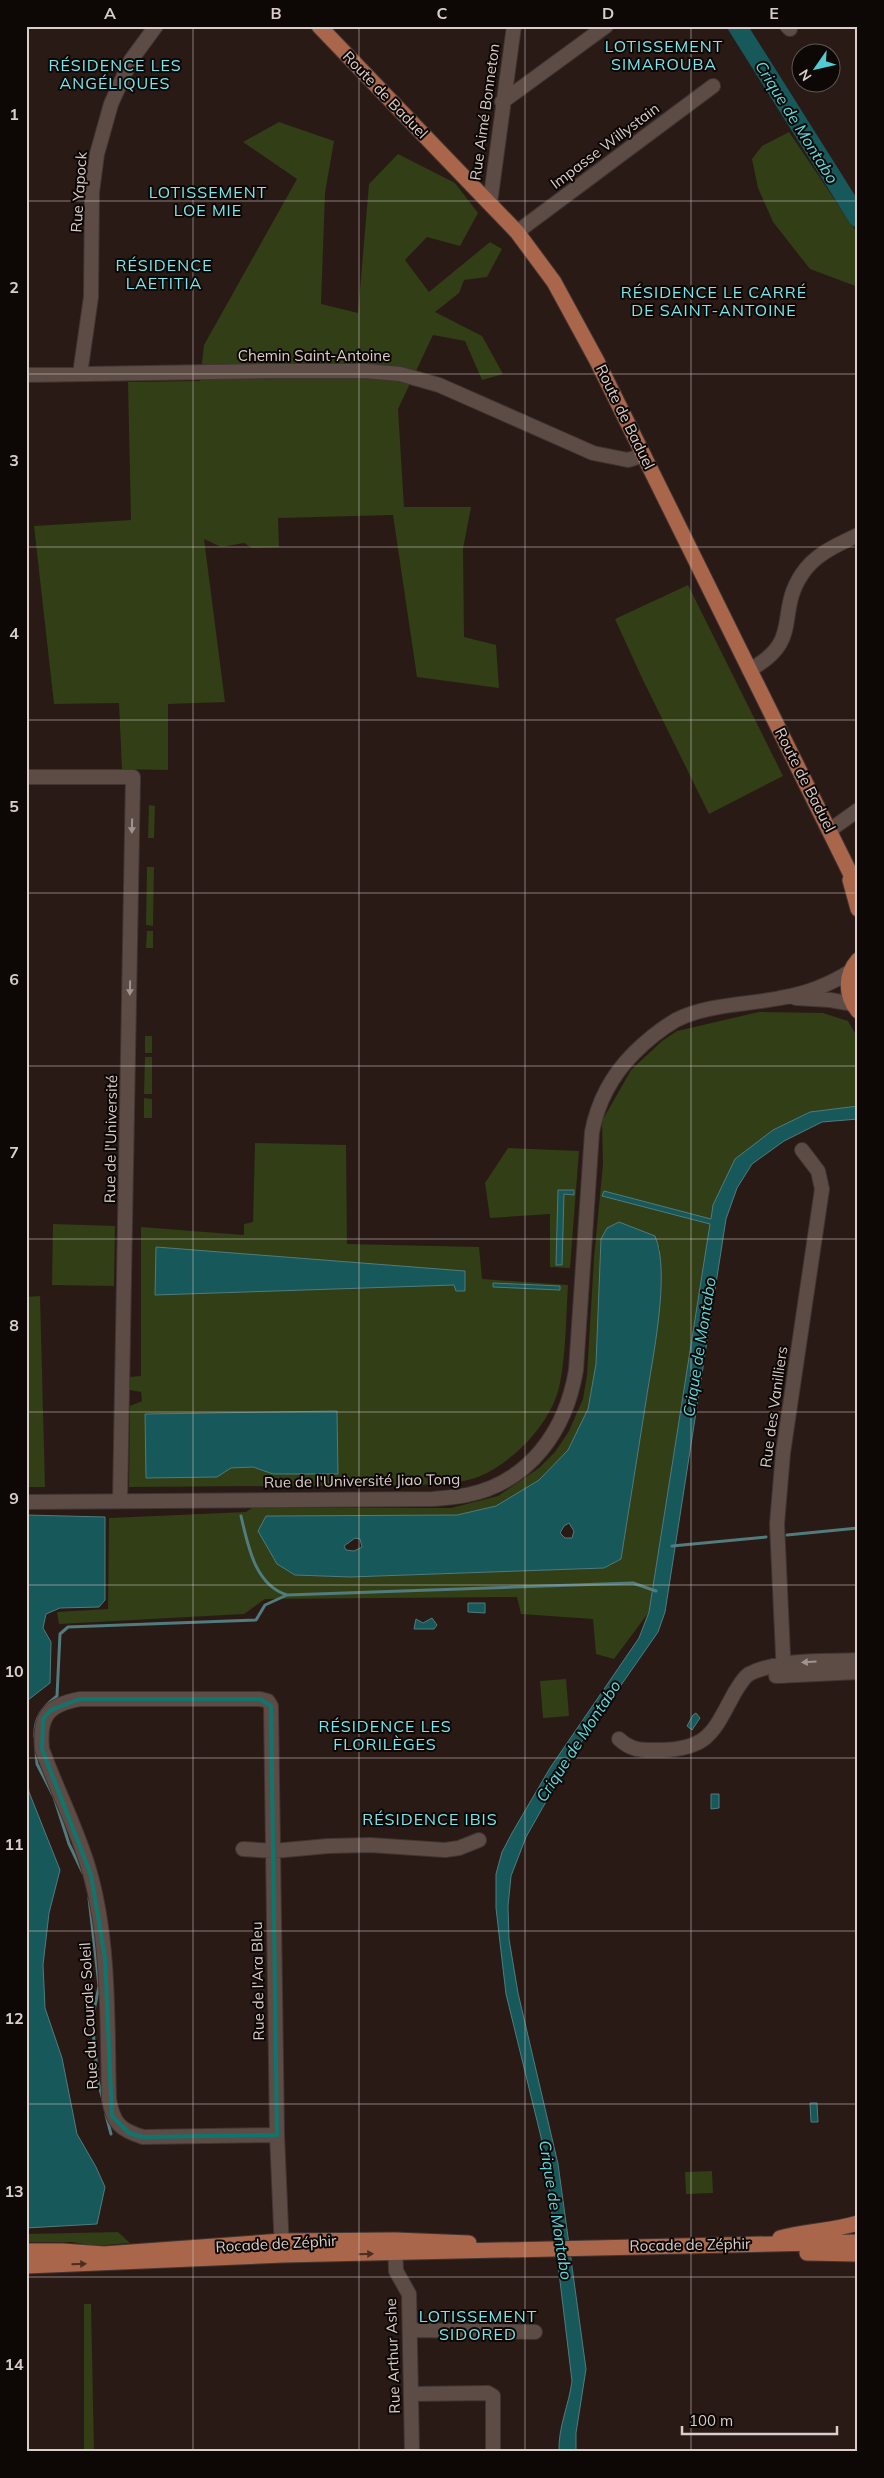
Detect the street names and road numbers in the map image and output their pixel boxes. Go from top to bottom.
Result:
street label: Rue Aimé Bonneton [465,42,504,182]
street label: Route de Baduel [339,47,432,142]
street label: Impasse Willystain [547,99,663,193]
street label: Rue Yapock [66,151,91,233]
street label: Chemin Saint-Antoine [238,346,390,365]
street label: Route de Baduel [592,361,659,472]
street label: Route de Baduel [771,725,840,835]
street label: Rue de l'Université [100,1075,121,1203]
street label: Rue des Vanilliers [756,1345,791,1469]
street label: Rue de l'Université Jiao Tong [264,1469,460,1492]
street label: Rue de l'Ara Bleu [247,1921,268,2041]
street label: Rue du Caurale Soleil [75,1942,102,2090]
street label: Rocade de Zéphir [215,2231,337,2256]
street label: Rocade de Zéphir [629,2234,751,2255]
street label: Rue Arthur Ashe [381,2298,404,2414]

